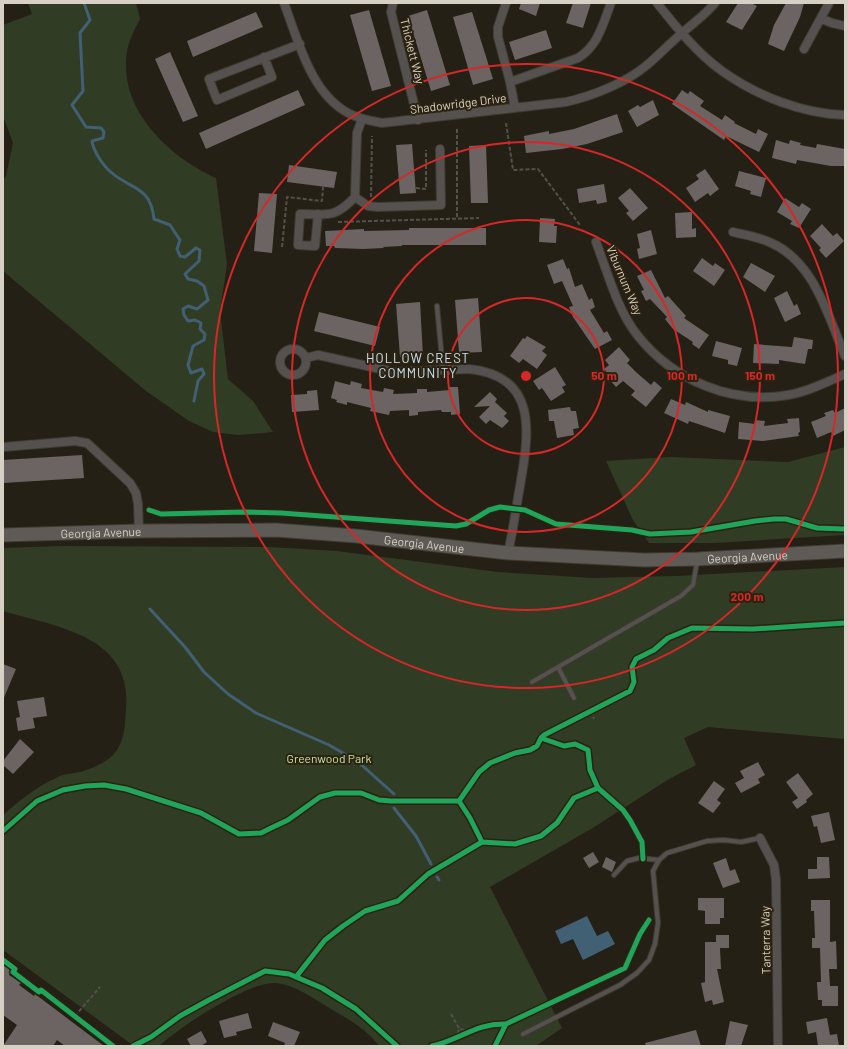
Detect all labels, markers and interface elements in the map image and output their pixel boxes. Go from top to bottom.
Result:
street label: Thickett Way [398,17,428,86]
street label: Shadowridge Drive [409,90,507,116]
street label: Viburnum Way [604,243,646,317]
district label: HOLLOW CREST COMMUNITY [366,350,470,381]
text: 50 m [591,368,617,382]
text: 100 m [667,368,697,382]
text: 150 m [745,368,775,382]
centre of rings [519,369,533,383]
street label: Georgia Avenue [60,524,142,540]
street label: Georgia Avenue [383,532,465,555]
street label: Georgia Avenue [707,547,788,565]
text: 200 m [731,589,763,603]
park label: Greenwood Park [287,751,371,765]
street label: Tanterra Way [757,905,773,974]

